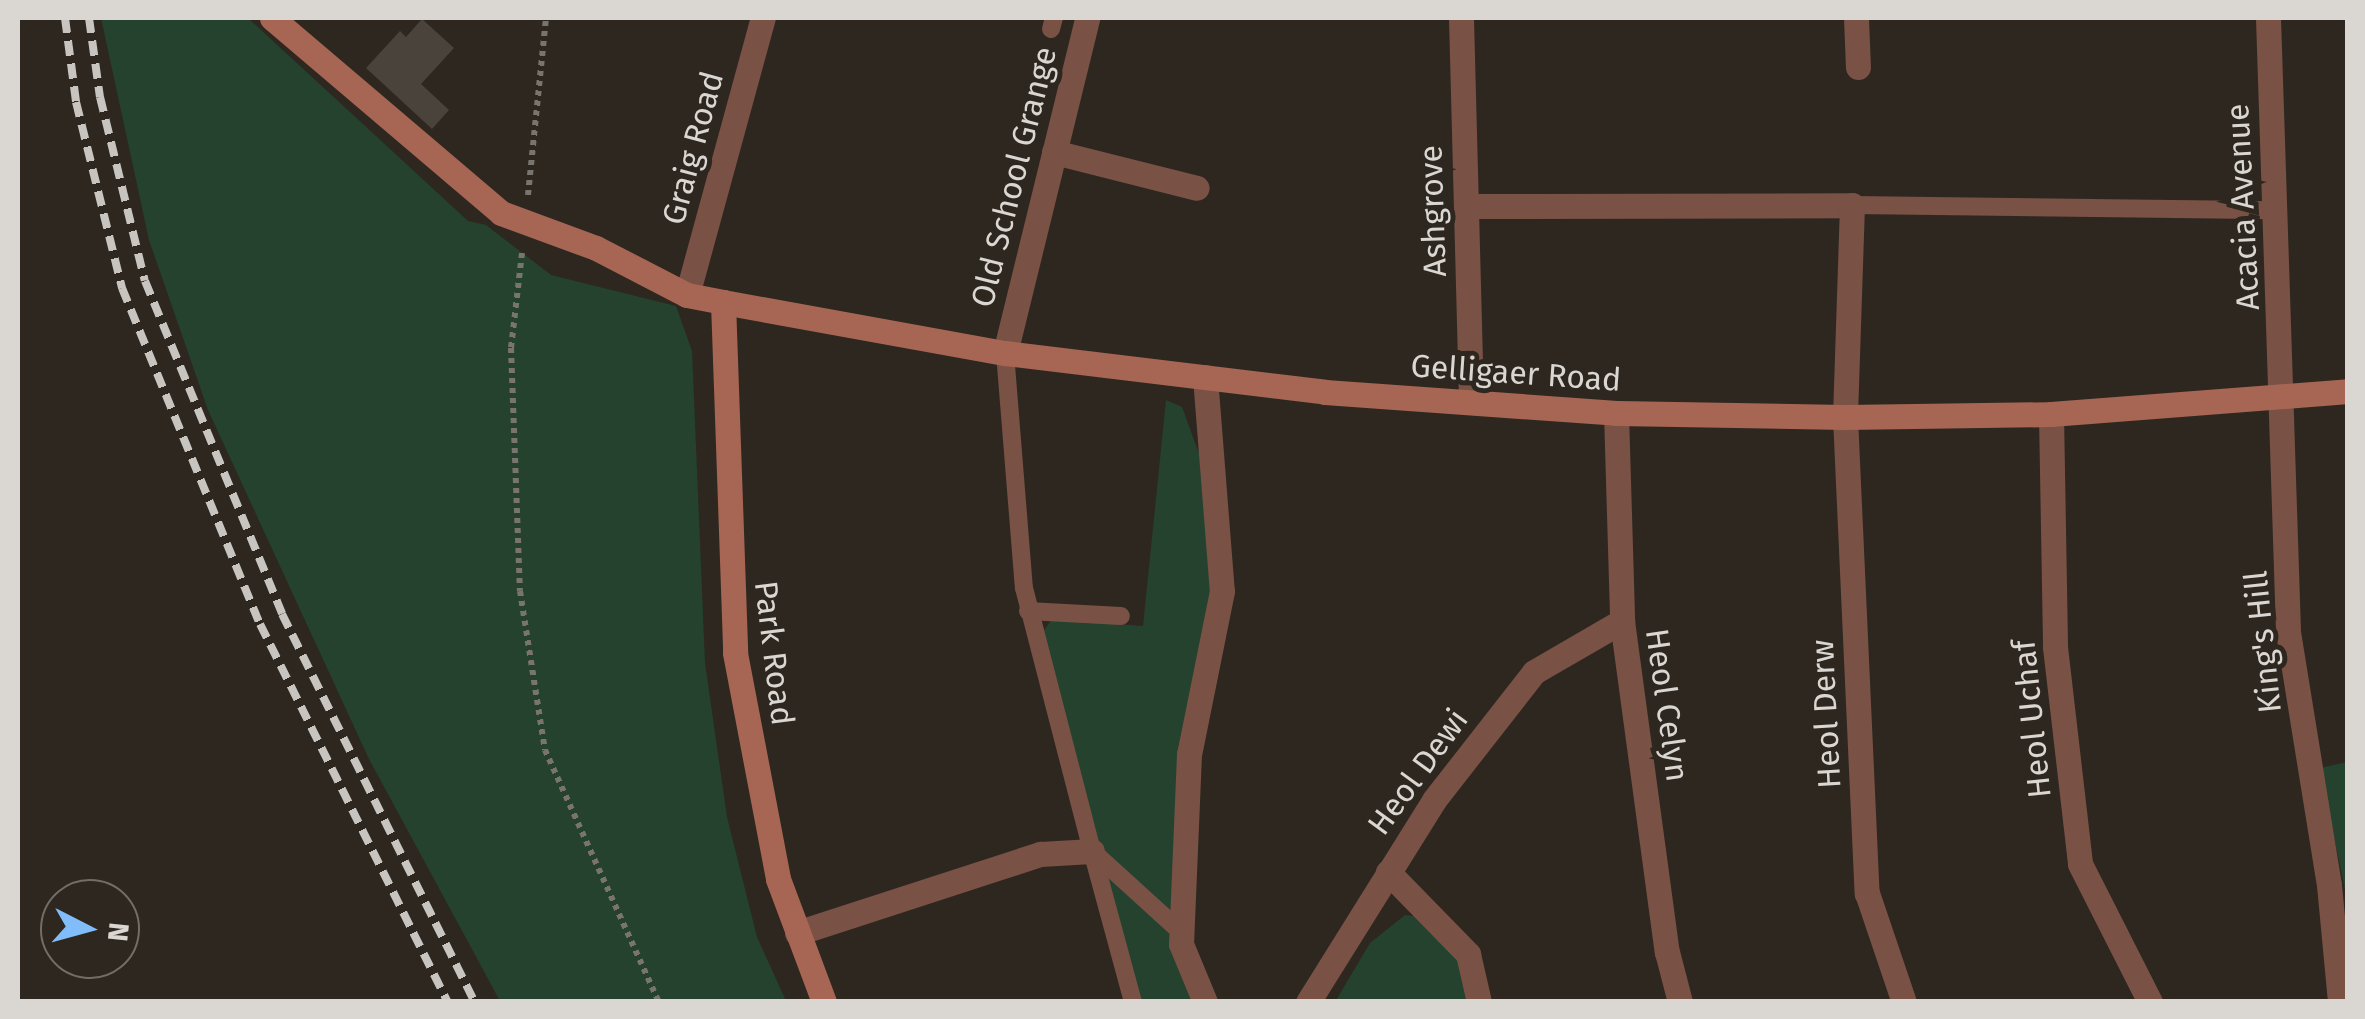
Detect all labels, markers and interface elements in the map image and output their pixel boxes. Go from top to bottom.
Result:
street label: Old School Grange [963,43,1065,311]
street label: Graig Road [654,67,732,229]
street label: Acacia Avenue [2218,103,2268,311]
street label: Ashgrove [1412,145,1454,277]
street label: Gelligaer Road [1409,346,1623,400]
street label: King's Hill [2236,569,2290,715]
street label: Park Road [746,579,802,727]
street label: Heol Celyn [1637,626,1697,784]
street label: Heol Uchaf [2005,638,2059,800]
street label: Heol Derw [1803,639,1849,789]
street label: Heol Dewi [1360,702,1476,842]
north arrow [40,879,140,979]
text: N [101,921,136,943]

